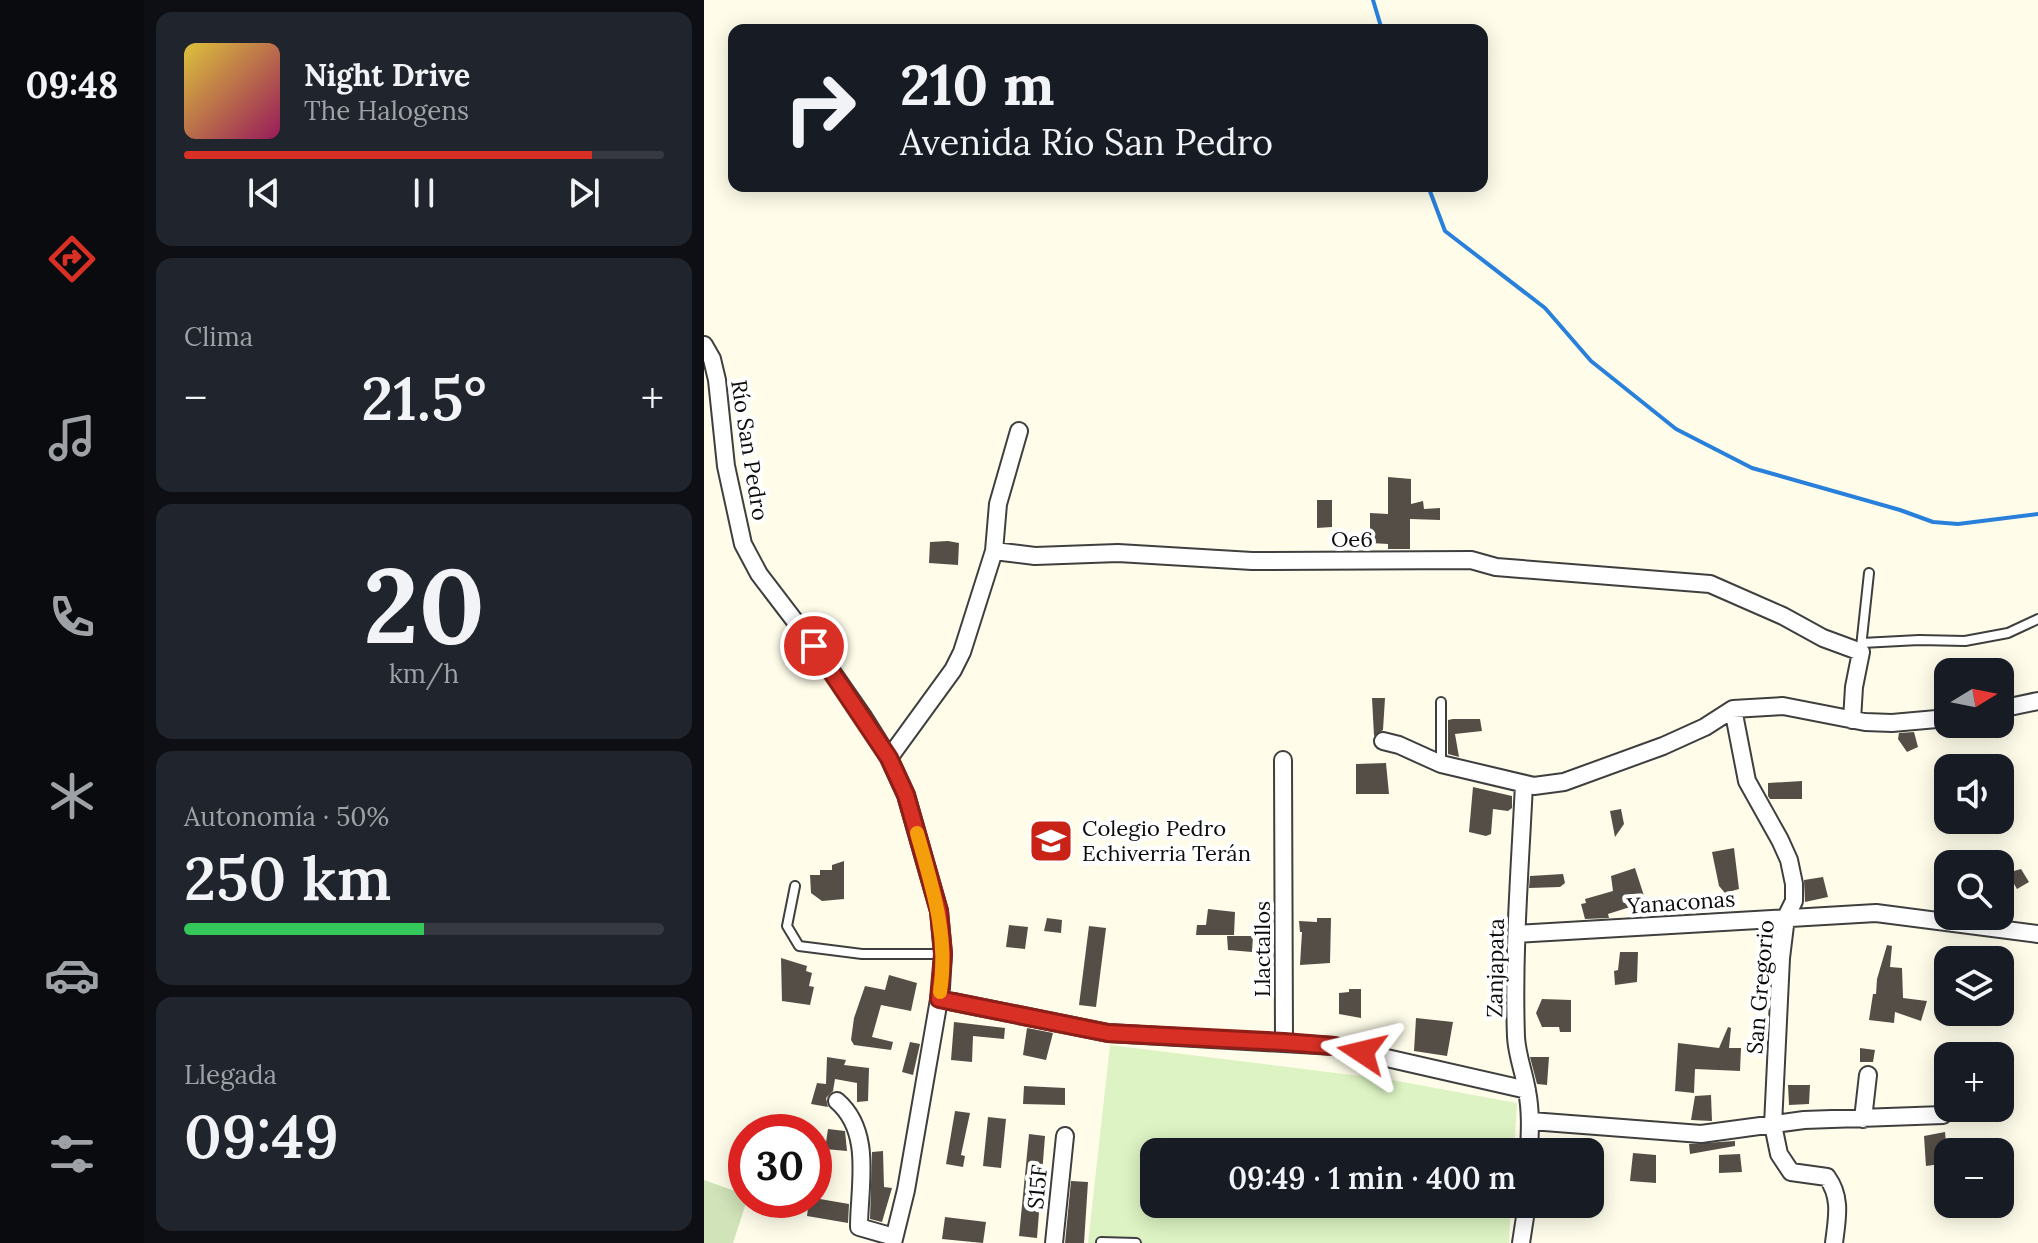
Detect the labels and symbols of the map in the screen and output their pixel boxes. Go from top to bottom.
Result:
street label: Río San Pedro [725,378,775,522]
street label: Oe6 [1331,525,1373,553]
pin [780,612,848,680]
north arrow [1934,658,2014,738]
place label: Colegio Pedro Echiverria Terán [1082,814,1251,867]
school or university icon: Colegio Pedro Echiverria Terán [1027,817,1075,865]
street label: Yanaconas [1625,884,1736,920]
street label: Llactallos [1248,901,1276,997]
street label: Zanjapata [1480,918,1510,1018]
street label: San Gregorio [1740,919,1780,1055]
position arrow [1320,1010,1404,1094]
speed limit sign: 30 [728,1114,832,1218]
street label: S15F [1021,1163,1053,1211]

